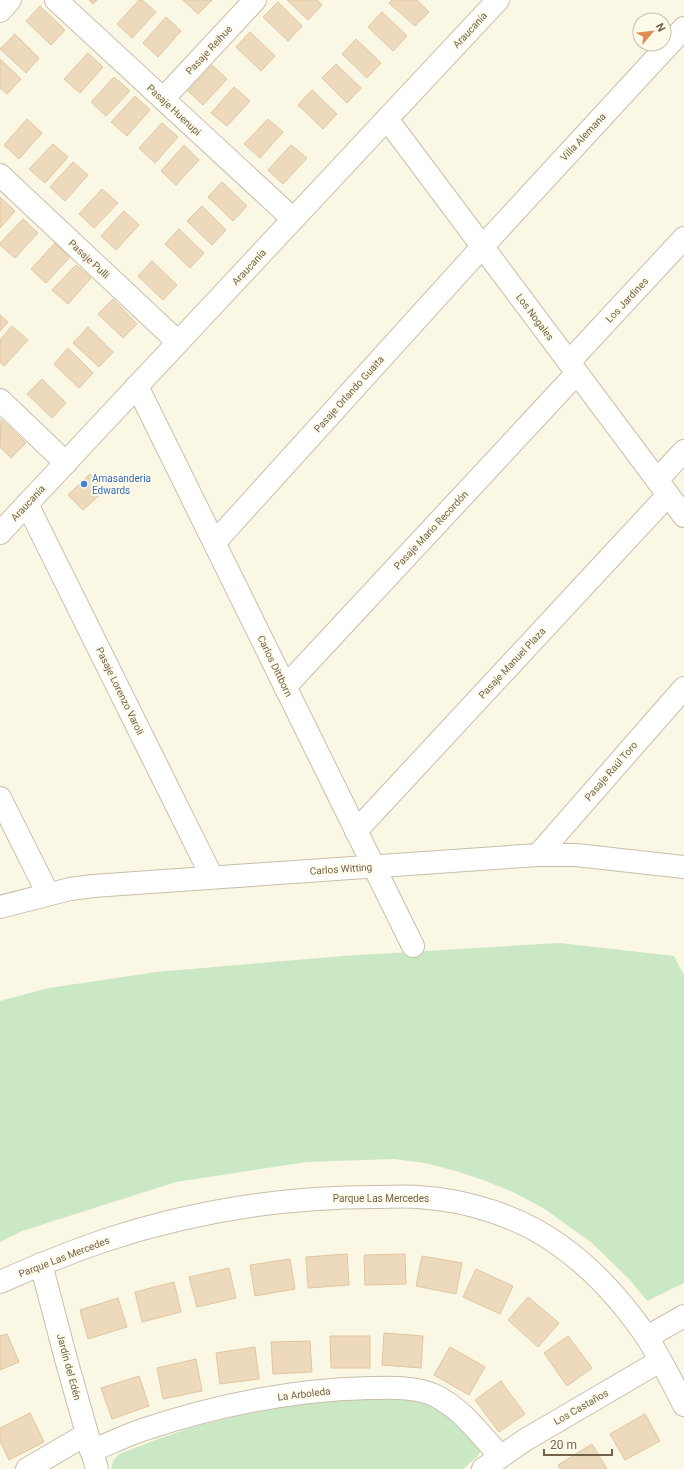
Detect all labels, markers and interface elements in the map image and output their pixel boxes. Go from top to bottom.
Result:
street label: Araucanía [451,10,489,50]
north arrow [632,12,672,52]
text: N [653,21,668,34]
street label: Pasaje Reihue [184,23,234,77]
street label: Pasaje Huenupi [145,82,203,138]
street label: Villa Alemana [558,111,608,163]
street label: Pasaje Pulli [66,237,112,281]
street label: Araucanía [230,247,268,287]
street label: Los Jardines [604,275,650,325]
street label: Los Nogales [514,292,556,342]
street label: Pasaje Orlando Guaita [312,354,386,434]
place label: Amasanderia Edwards [92,473,151,496]
marker: Amasanderia Edwards [79,479,89,489]
street label: Araucanía [9,483,47,523]
street label: Pasaje Mario Recordón [392,489,470,571]
street label: Pasaje Manuel Plaza [476,625,548,701]
street label: Carlos Dittborn [255,634,295,698]
street label: Pasaje Lorenzo Varoli [94,645,146,737]
street label: Pasaje Raúl Toro [582,739,640,803]
street label: Carlos Witting [309,861,373,877]
street label: Parque Las Mercedes [333,1193,429,1204]
street label: Parque Las Mercedes [17,1235,111,1279]
street label: Jardín del Edén [55,1333,83,1401]
street label: La Arboleda [277,1385,331,1403]
street label: Los Castaños [552,1387,610,1427]
scale bar [544,1431,612,1457]
text: 20 m [550,1438,577,1452]

